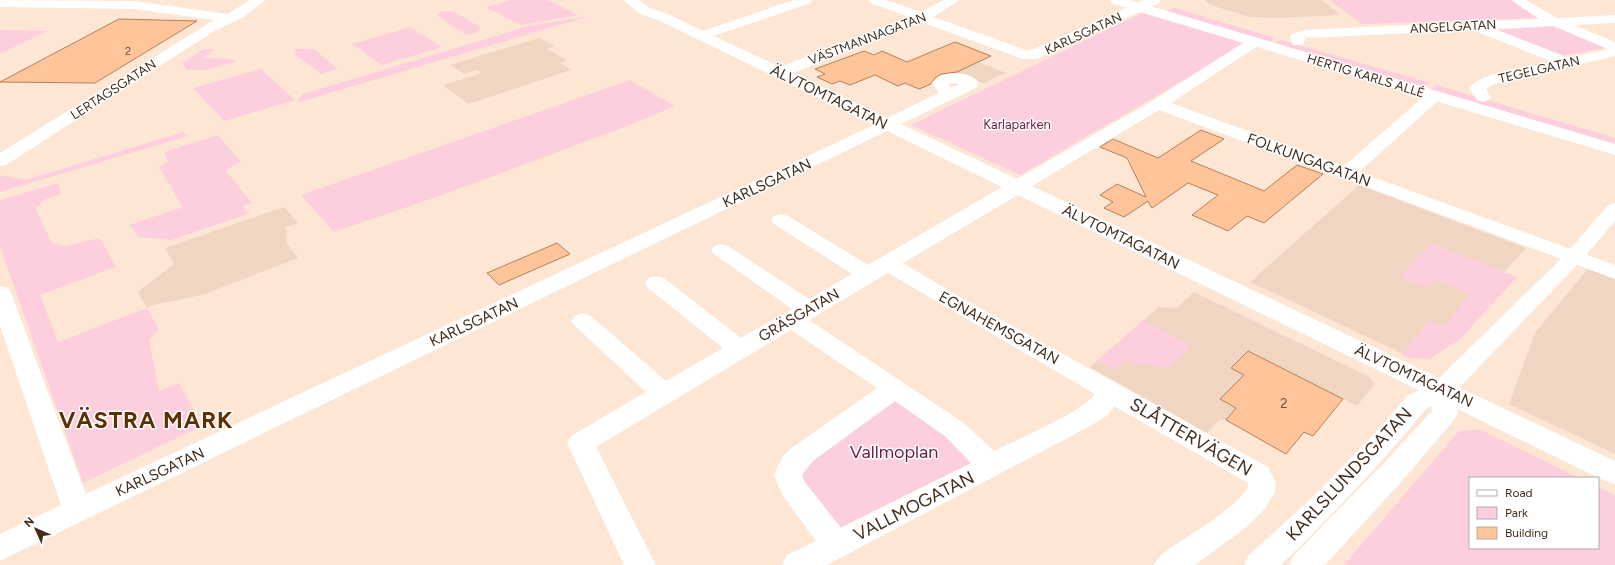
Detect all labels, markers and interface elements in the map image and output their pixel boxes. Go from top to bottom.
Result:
street label: VÄSTMANNAGATAN [806,8,928,68]
street label: KARLSGATAN [1042,9,1124,58]
street label: ANGELGATAN [1409,17,1497,36]
house number: 2 [125,45,131,58]
street label: HERTIG KARLS ALLÉ [1305,50,1426,101]
street label: TEGELGATAN [1497,53,1581,86]
street label: LERTAGSGATAN [68,56,159,123]
street label: ÄLVTOMTAGATAN [767,61,891,133]
park label: Karlaparken [983,117,1051,132]
street label: FOLKUNGAGATAN [1245,129,1373,191]
street label: KARLSGATAN [720,155,814,211]
street label: ÄLVTOMTAGATAN [1059,201,1183,273]
street label: GRÄSGATAN [755,285,843,345]
street label: EGNAHEMSGATAN [936,288,1062,368]
street label: KARLSGATAN [427,294,521,350]
street label: ÄLVTOMTAGATAN [1352,341,1476,411]
street label: SLÅTTERVÄGEN [1126,393,1256,481]
house number: 2 [1280,396,1288,411]
street label: KARLSLUNDSGATAN [1281,403,1417,545]
district label: VÄSTRA MARK [59,406,233,434]
park label: Vallmoplan [850,441,938,463]
street label: KARLSGATAN [113,444,207,500]
street label: VALLMOGATAN [850,466,978,546]
legend [1469,477,1599,549]
text: Road [1505,486,1533,500]
text: Park [1505,506,1528,520]
north arrow [16,509,56,549]
text: N [22,515,37,530]
text: Building [1505,526,1548,540]

